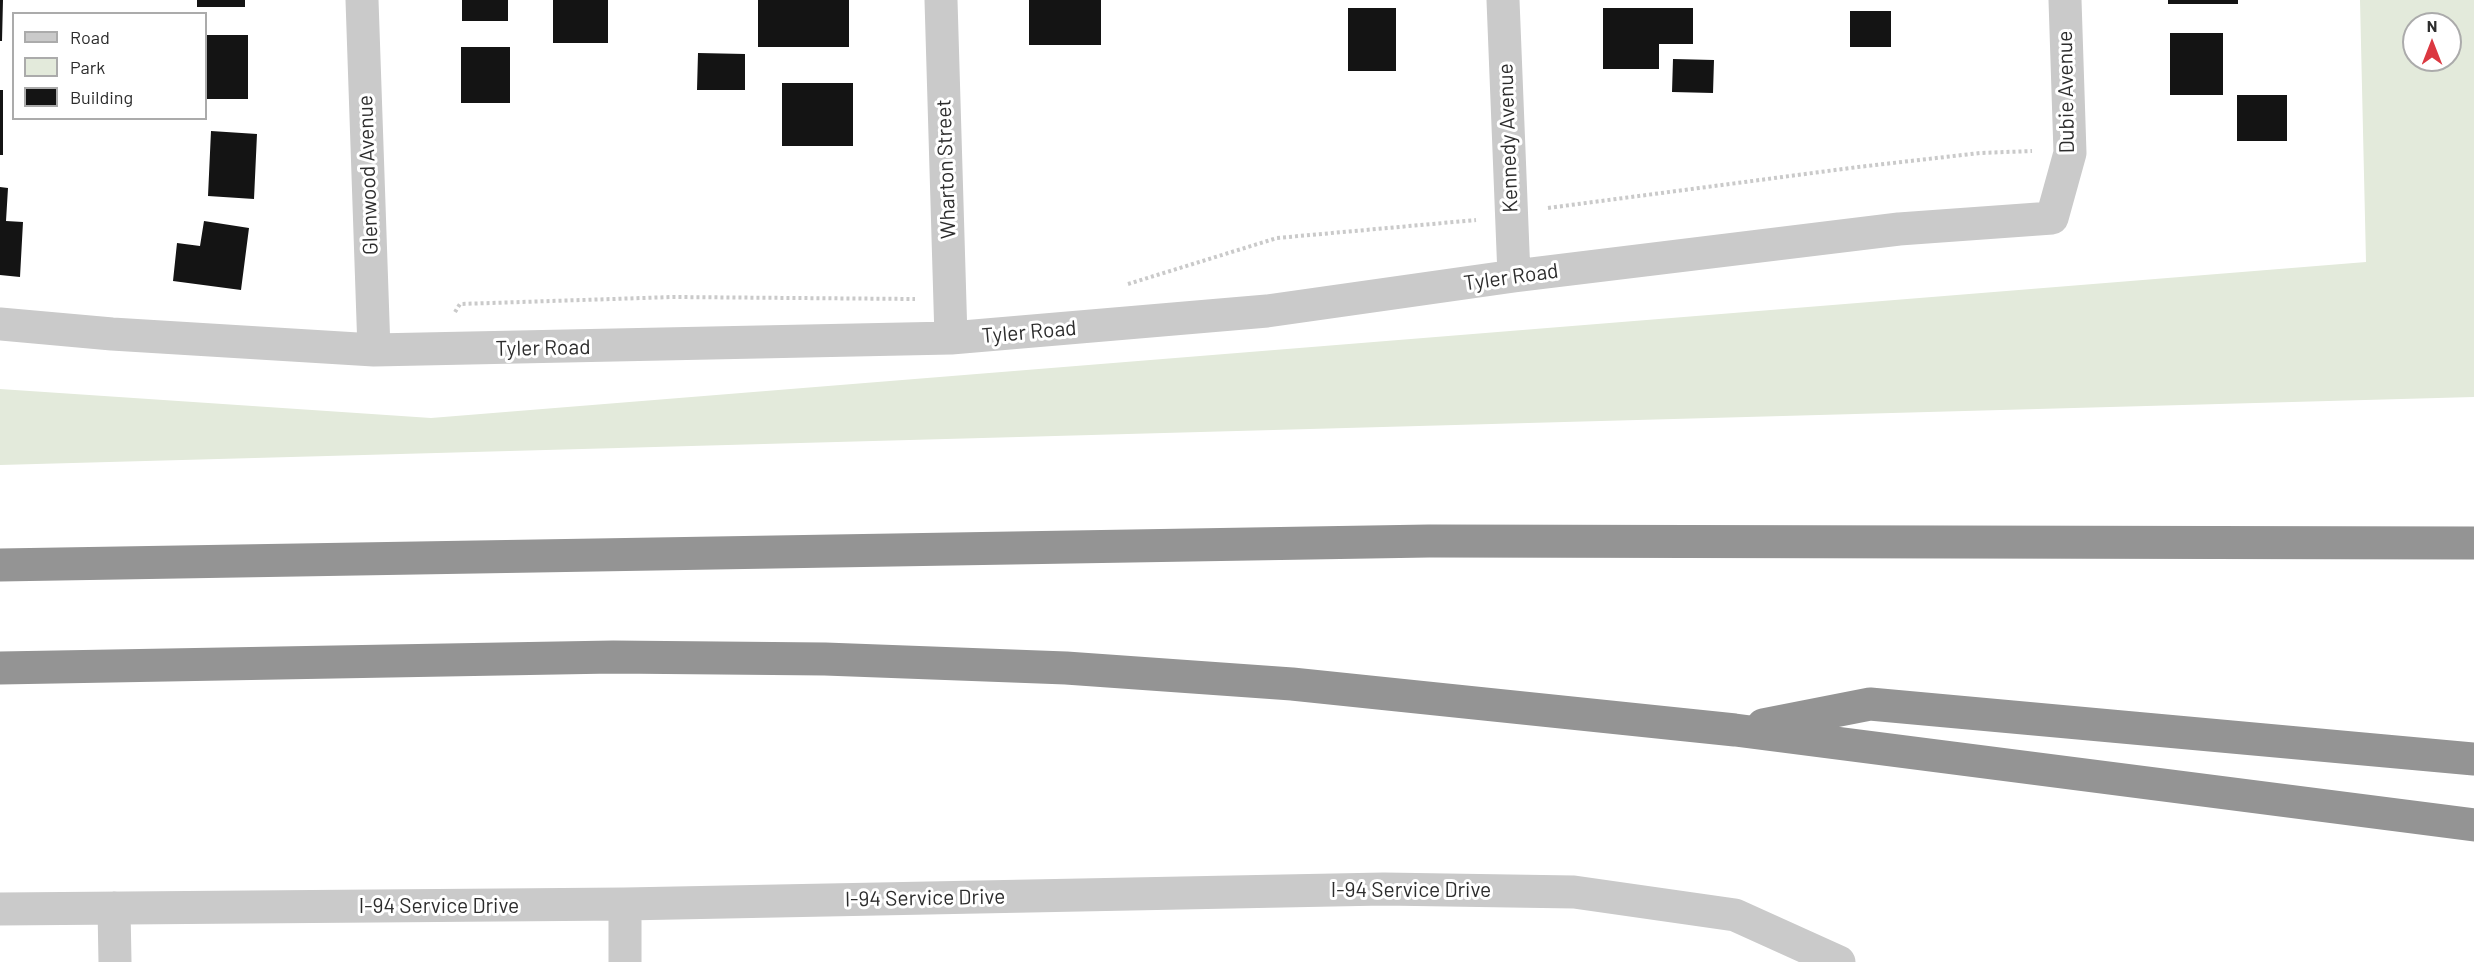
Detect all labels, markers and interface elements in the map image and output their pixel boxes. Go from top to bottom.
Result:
legend [12,12,207,120]
north arrow [2402,12,2462,72]
text: N [2427,16,2437,35]
text: Road [70,26,110,48]
street label: Dubie Avenue [2052,30,2080,154]
text: Park [70,56,105,78]
street label: Kennedy Avenue [1493,63,1523,213]
text: Building [70,86,133,108]
street label: Glenwood Avenue [353,95,383,255]
street label: Wharton Street [931,99,961,239]
street label: Tyler Road [1462,258,1560,296]
street label: Tyler Road [980,315,1078,349]
street label: Tyler Road [495,335,591,361]
street label: I-94 Service Drive [1331,877,1491,903]
street label: I-94 Service Drive [845,884,1005,912]
street label: I-94 Service Drive [359,893,519,919]

